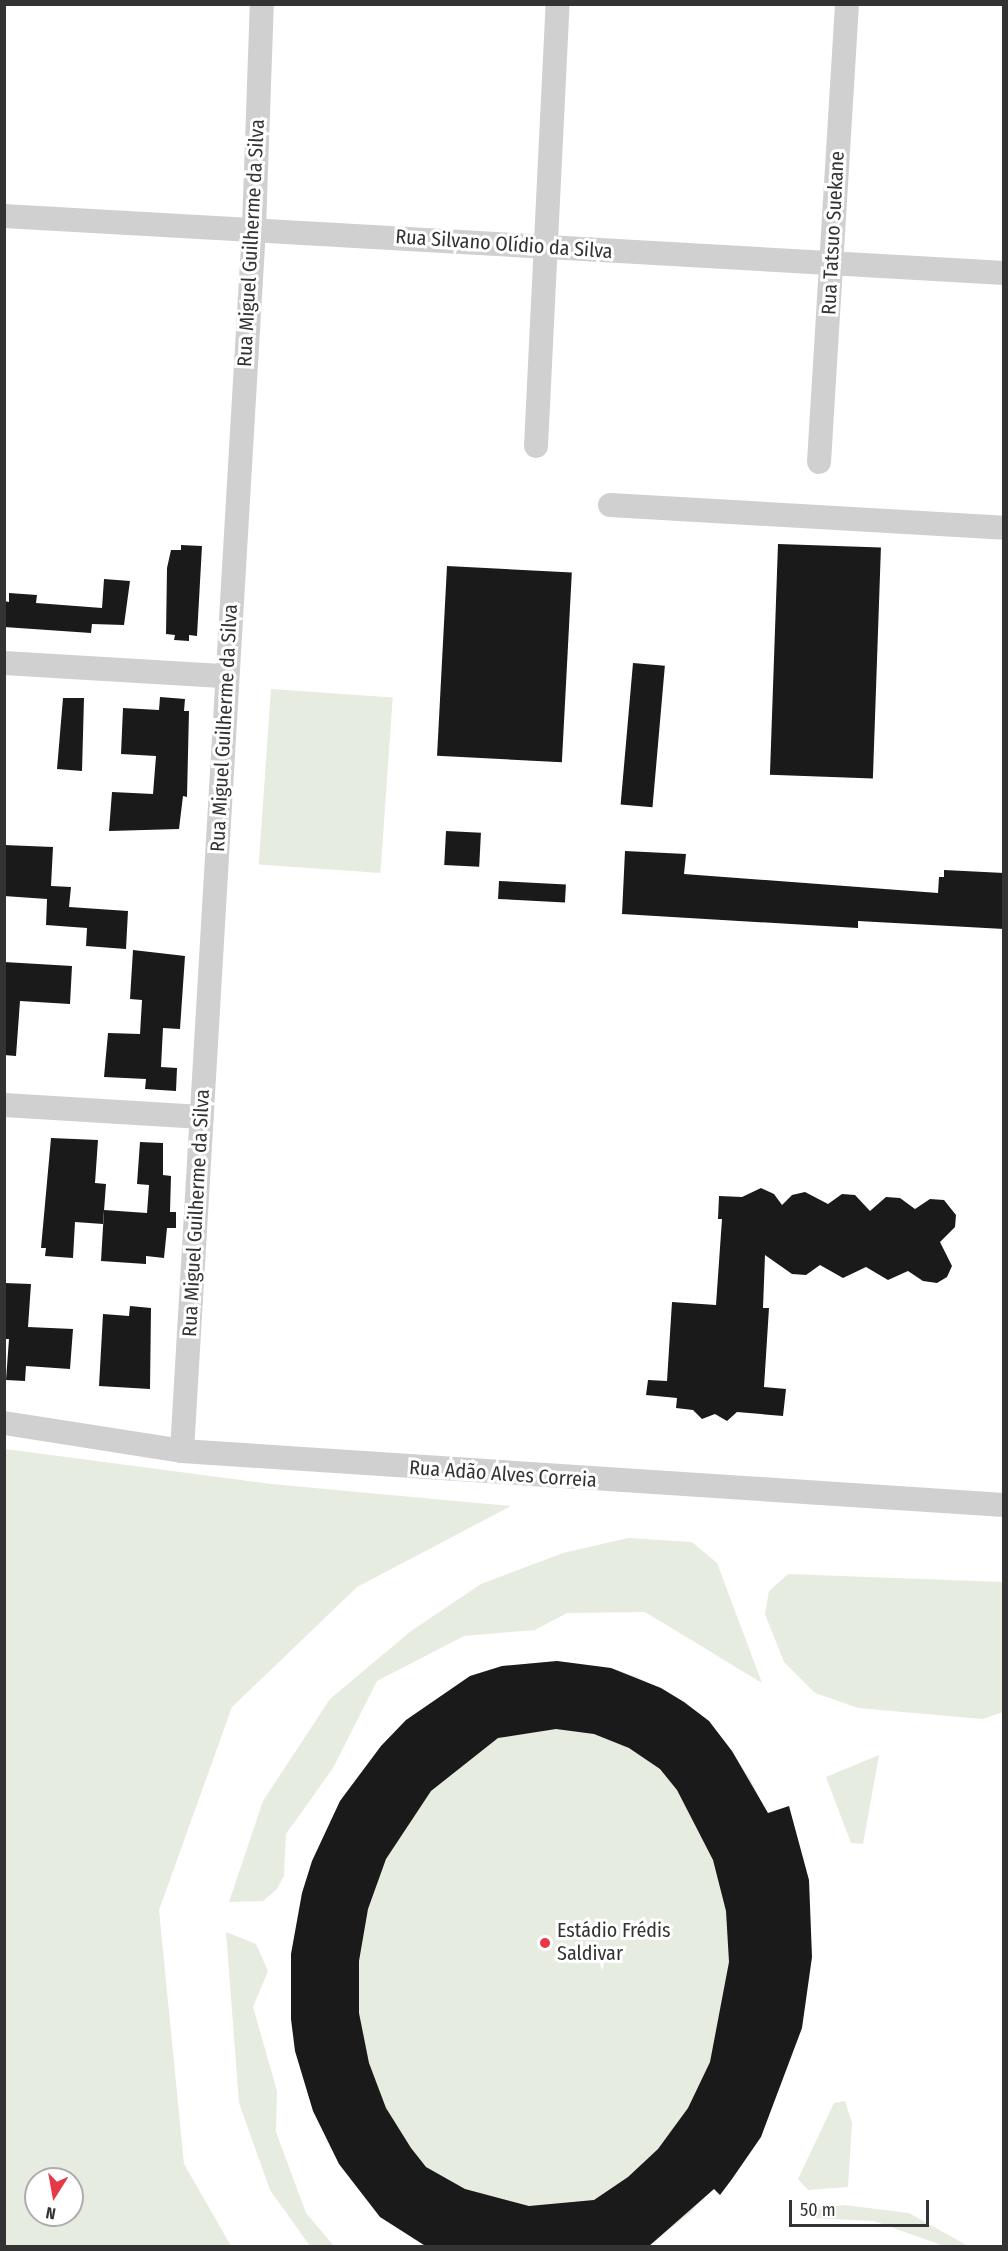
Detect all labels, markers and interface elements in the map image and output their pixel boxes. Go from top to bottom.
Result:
street label: Rua Miguel Guilherme da Silva [233,119,269,367]
street label: Rua Tatsuo Suekane [817,150,849,316]
street label: Rua Silvano Olídio da Silva [395,224,613,264]
street label: Rua Miguel Guilherme da Silva [206,604,242,852]
street label: Rua Miguel Guilherme da Silva [178,1089,214,1337]
street label: Rua Adão Alves Correia [408,1455,598,1493]
place label: Estádio Frédis Saldivar [557,1919,671,1966]
marker: Estádio Frédis Saldivar [538,1936,552,1950]
north arrow [24,2167,84,2227]
scale bar [792,2188,932,2226]
text: 50 m [800,2199,836,2221]
text: N [44,2203,57,2223]

